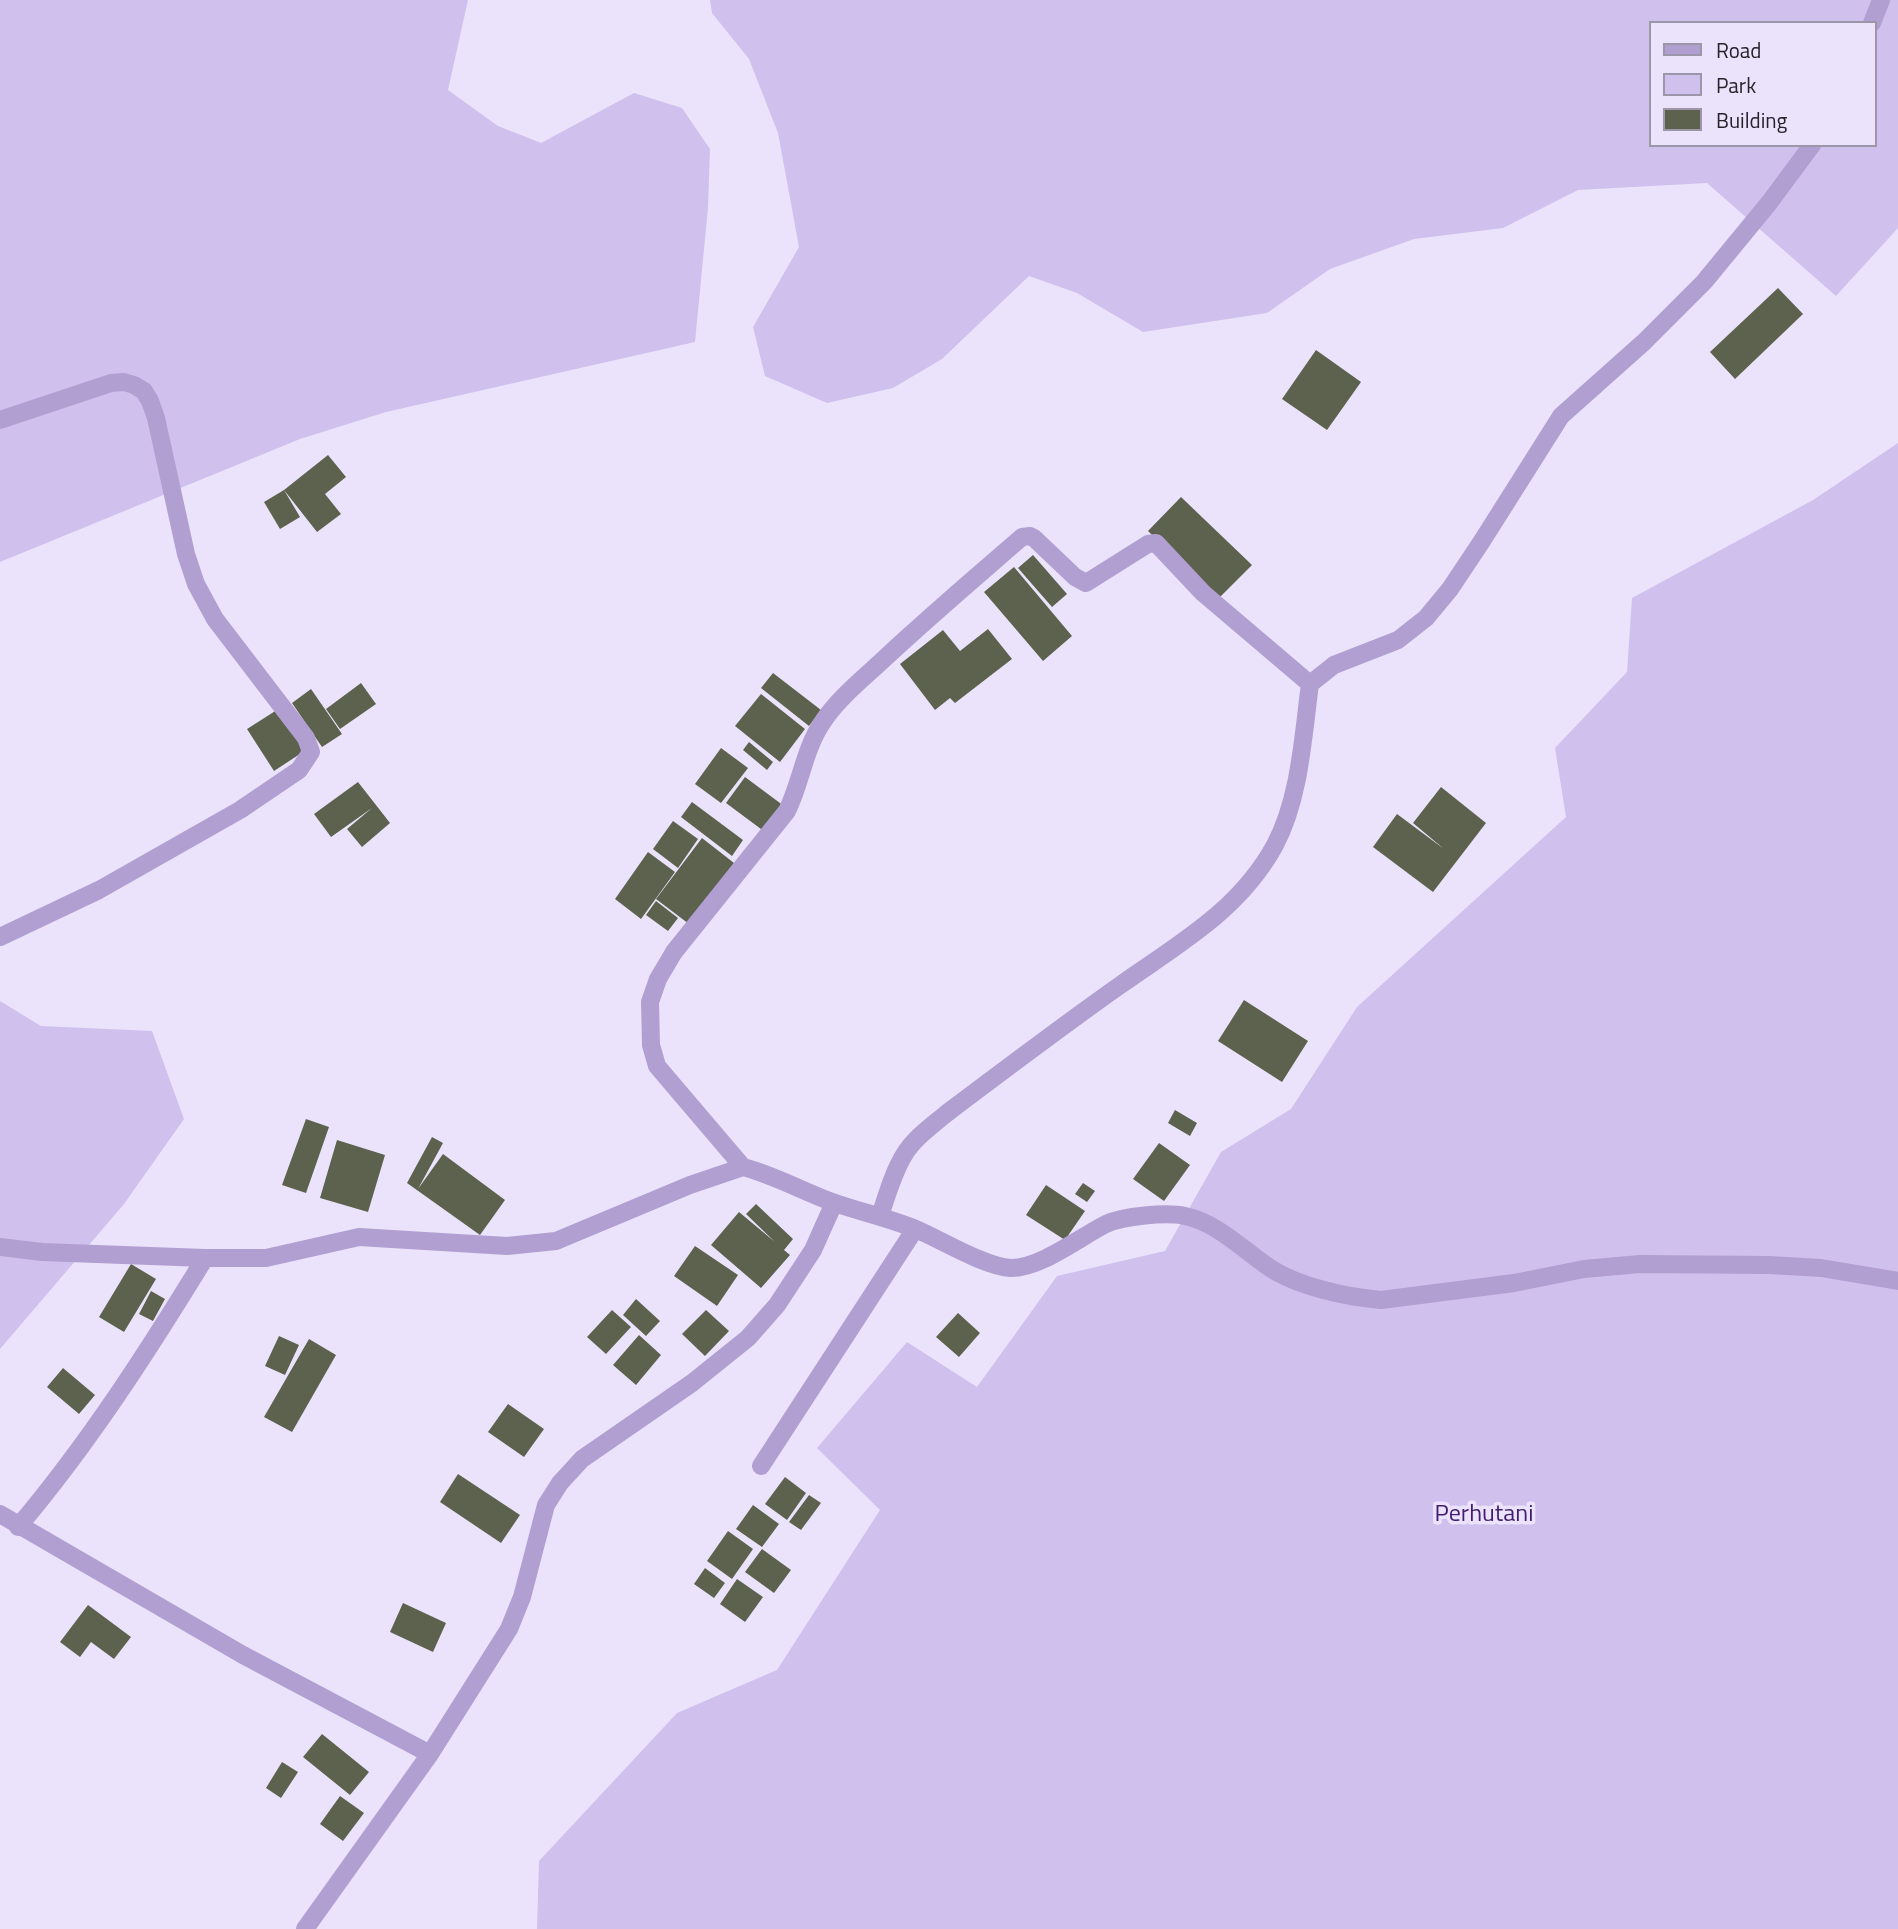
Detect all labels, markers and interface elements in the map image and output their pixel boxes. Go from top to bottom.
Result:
legend [1650,21,1877,147]
text: Road [1716,34,1761,66]
text: Park [1716,69,1756,101]
text: Building [1716,104,1787,136]
park label: Perhutani [1435,1501,1533,1529]

